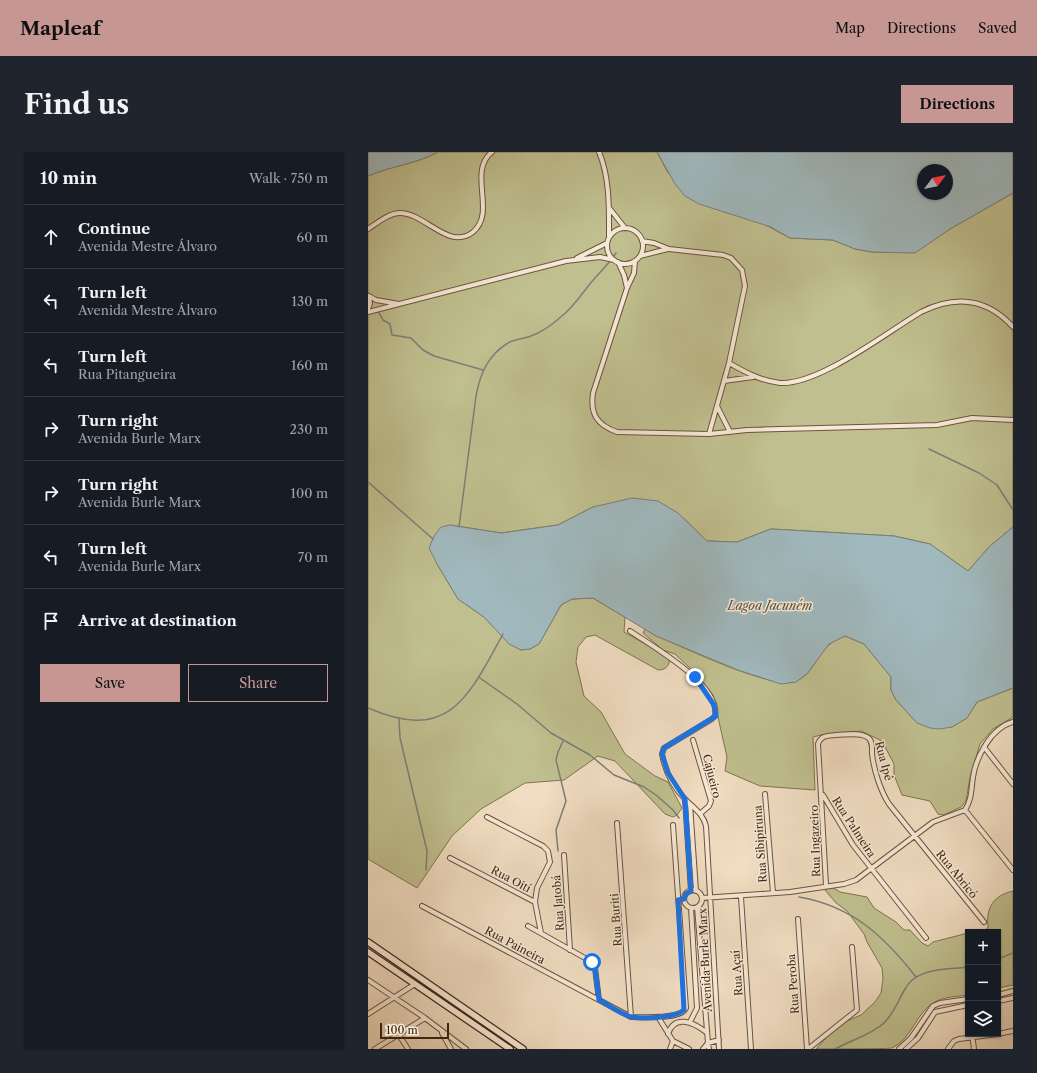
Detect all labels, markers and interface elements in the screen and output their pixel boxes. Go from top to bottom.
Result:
text: Mapleaf [20,17,101,40]
text: Map [835,19,865,37]
text: Directions [887,19,956,37]
text: Saved [978,19,1017,37]
button: Directions [901,85,1013,123]
text: Find us [24,87,129,121]
north arrow [917,164,953,200]
text: 10 min [40,168,97,188]
text: Walk · 750 m [249,170,328,186]
text: Continue [78,219,150,238]
icon: ahead [40,226,62,248]
text: 60 m [297,229,328,245]
text: Avenida Mestre Álvaro [78,238,217,254]
text: Turn left [78,283,147,302]
icon: left [40,290,62,312]
text: 130 m [292,293,328,309]
text: Avenida Mestre Álvaro [78,302,217,318]
text: Turn left [78,347,147,366]
icon: left [40,354,62,376]
text: 160 m [291,357,328,373]
text: Rua Pitangueira [78,366,176,382]
text: Turn right [78,411,158,430]
icon: right [40,418,62,440]
text: 230 m [290,421,328,437]
text: Avenida Burle Marx [78,430,201,446]
text: Turn right [78,475,158,494]
icon: right [40,482,62,504]
text: 100 m [290,485,328,501]
text: Avenida Burle Marx [78,494,201,510]
text: Turn left [78,539,147,558]
icon: left [40,546,62,568]
text: 70 m [298,549,328,565]
text: Avenida Burle Marx [78,558,201,574]
water label: Lagoa Jacuném [727,598,812,613]
icon: arrive [40,610,62,632]
text: Arrive at destination [78,611,237,630]
button: Save [40,664,180,702]
button: Share [188,664,328,702]
route end [686,668,704,686]
street label: Rua Ipê [872,740,896,782]
street label: Cajueiro [700,753,724,800]
street label: Rua Palmeira [829,794,879,860]
street label: Rua Ingazeiro [807,804,823,877]
street label: Rua Sibipiruna [750,805,770,883]
street label: Rua Abricó [933,847,981,901]
street label: Rua Oití [489,863,534,896]
street label: Rua Jatobá [549,874,567,931]
street label: Rua Buriti [607,892,625,947]
street label: Avenida Burle Marx [695,907,715,1013]
street label: Rua Paineira [482,923,548,967]
map controls [965,929,1001,1037]
button: + [965,929,1001,965]
street label: Rua Açaí [728,949,746,996]
route start [583,953,601,971]
street label: Rua Peroba [784,953,802,1015]
button: − [965,965,1001,1001]
button: layers [965,1001,1001,1037]
scale bar [380,1021,449,1040]
text: 100 m [386,1023,418,1037]

